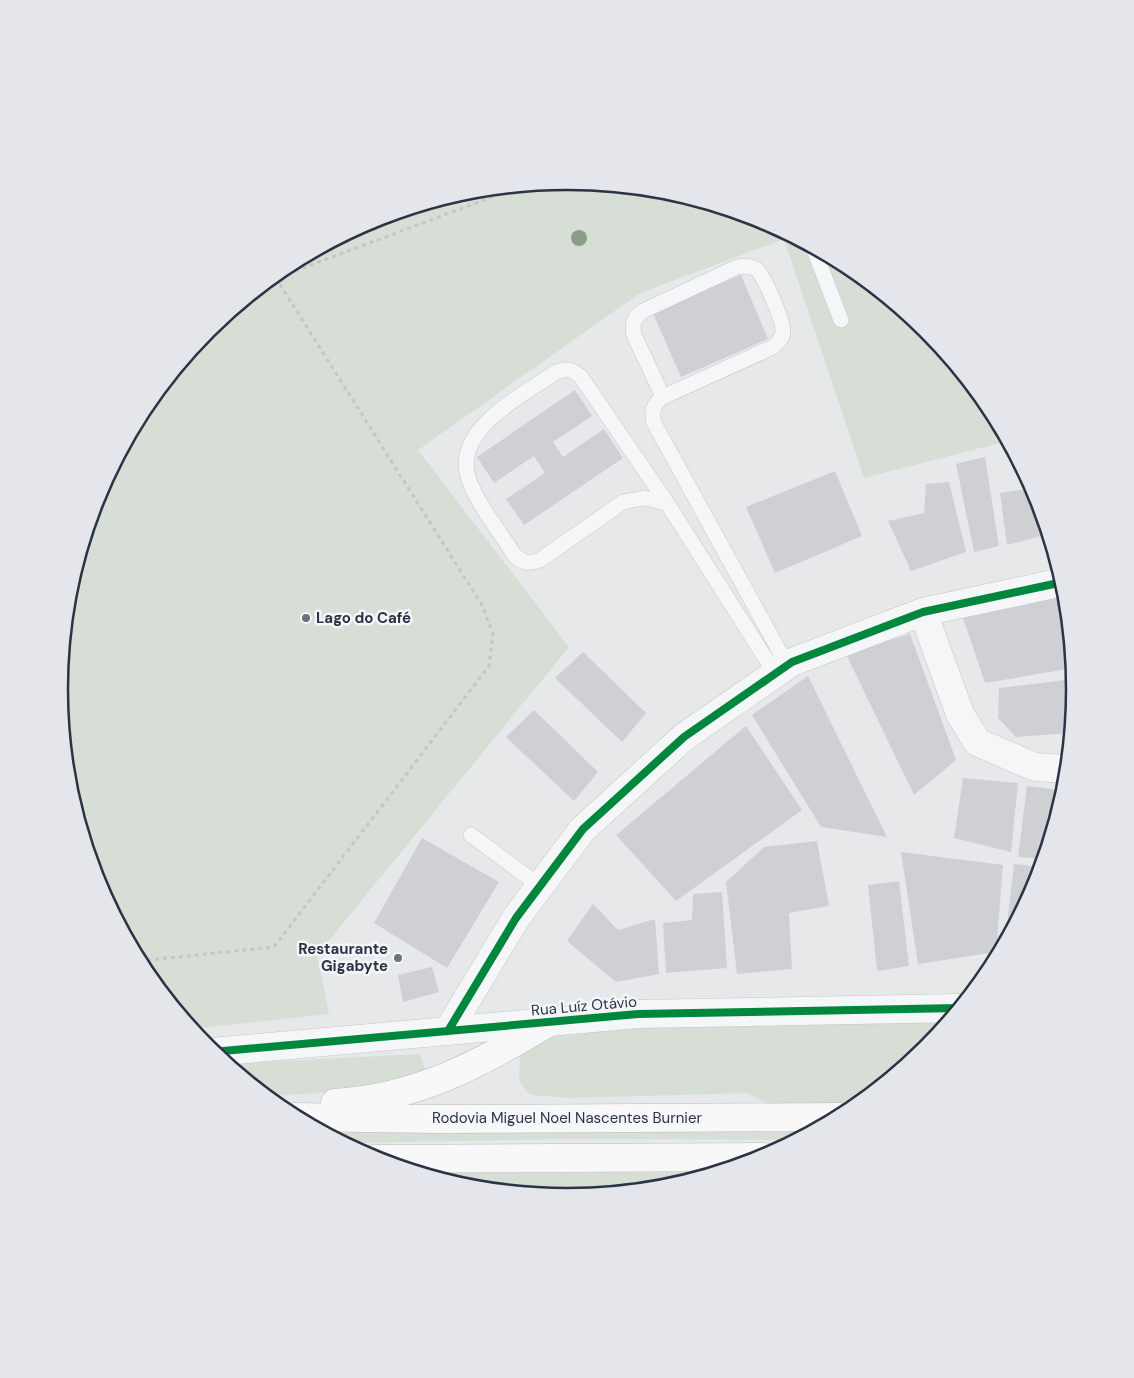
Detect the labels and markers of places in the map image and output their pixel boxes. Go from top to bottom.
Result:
place label: Lago do Café [316,608,411,628]
marker: Lago do Café [300,612,312,624]
place label: Restaurante Gigabyte [298,939,388,976]
marker: Restaurante Gigabyte [392,952,404,964]

